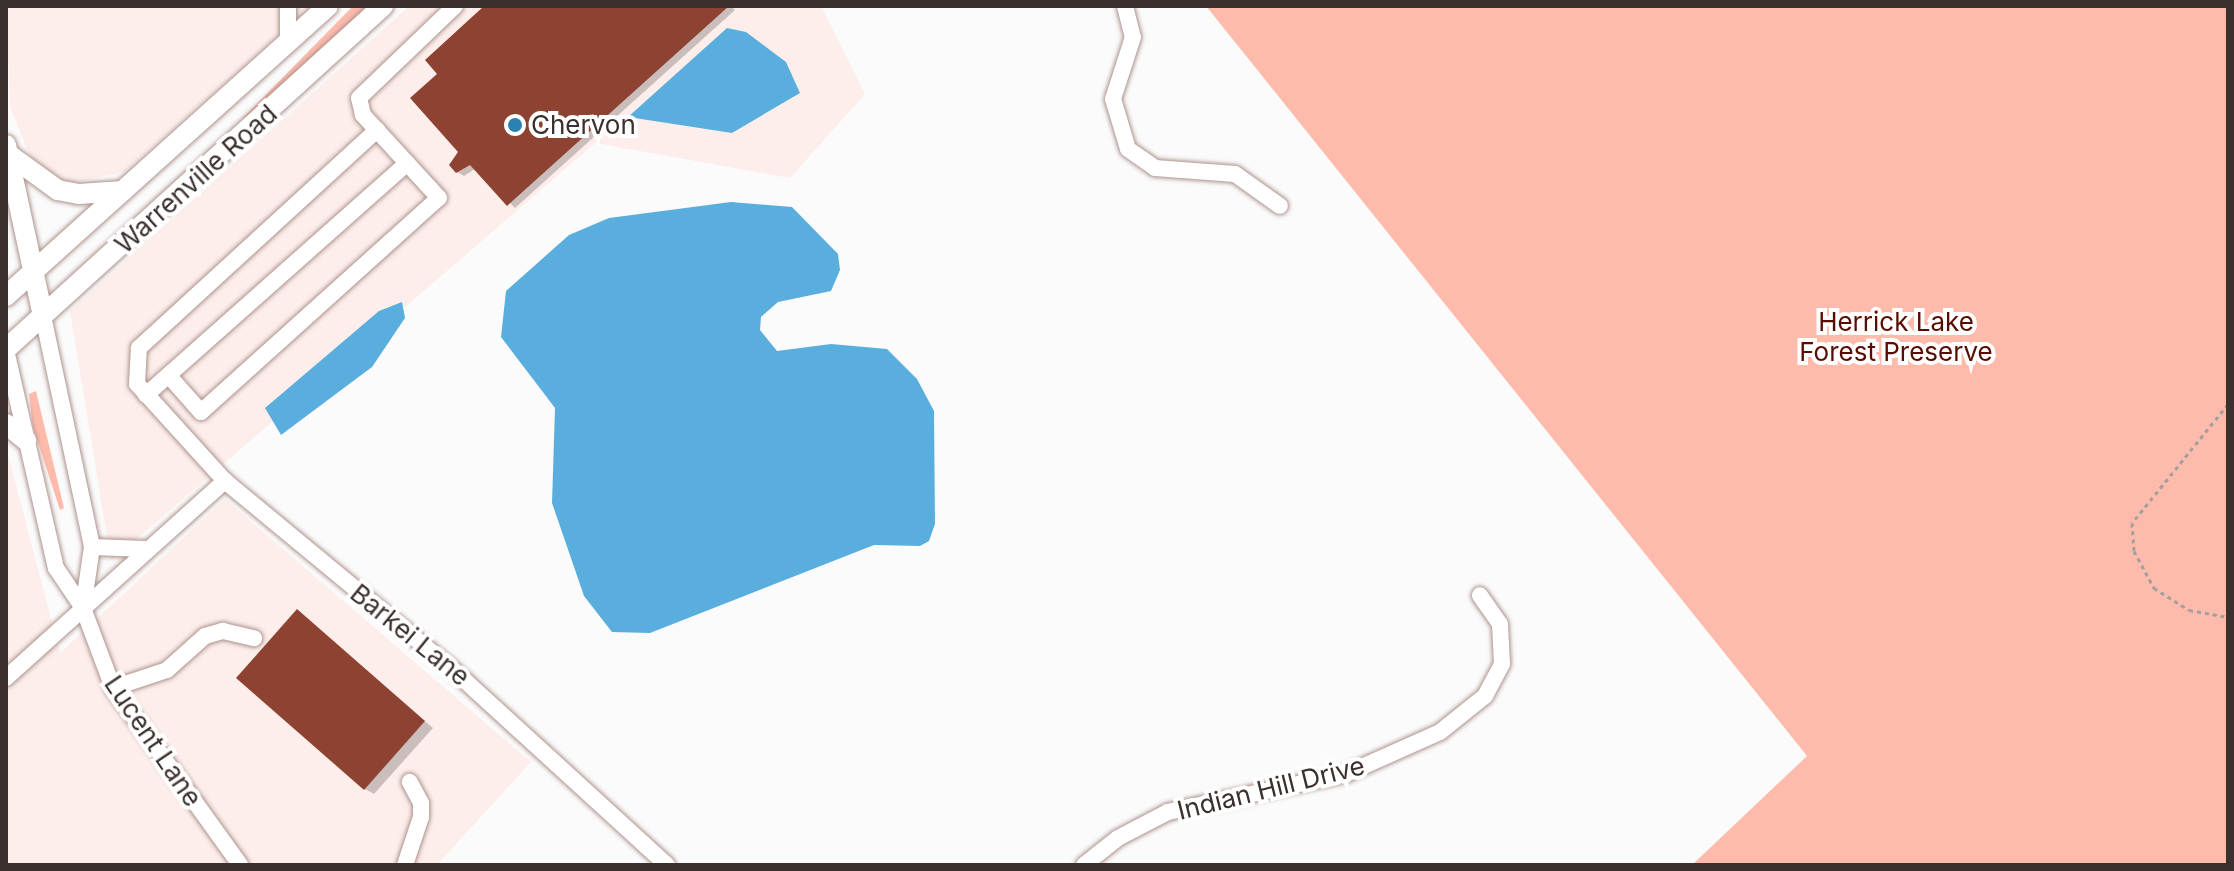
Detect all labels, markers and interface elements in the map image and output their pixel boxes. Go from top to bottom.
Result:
street label: Warrenville Road [109,98,283,260]
place label: Chervon [531,109,636,141]
marker: Chervon [506,116,524,134]
park label: Herrick Lake Forest Preserve [1799,306,1993,368]
street label: Barkei Lane [344,578,476,692]
street label: Lucent Lane [98,670,208,812]
street label: Indian Hill Drive [1174,750,1368,826]

